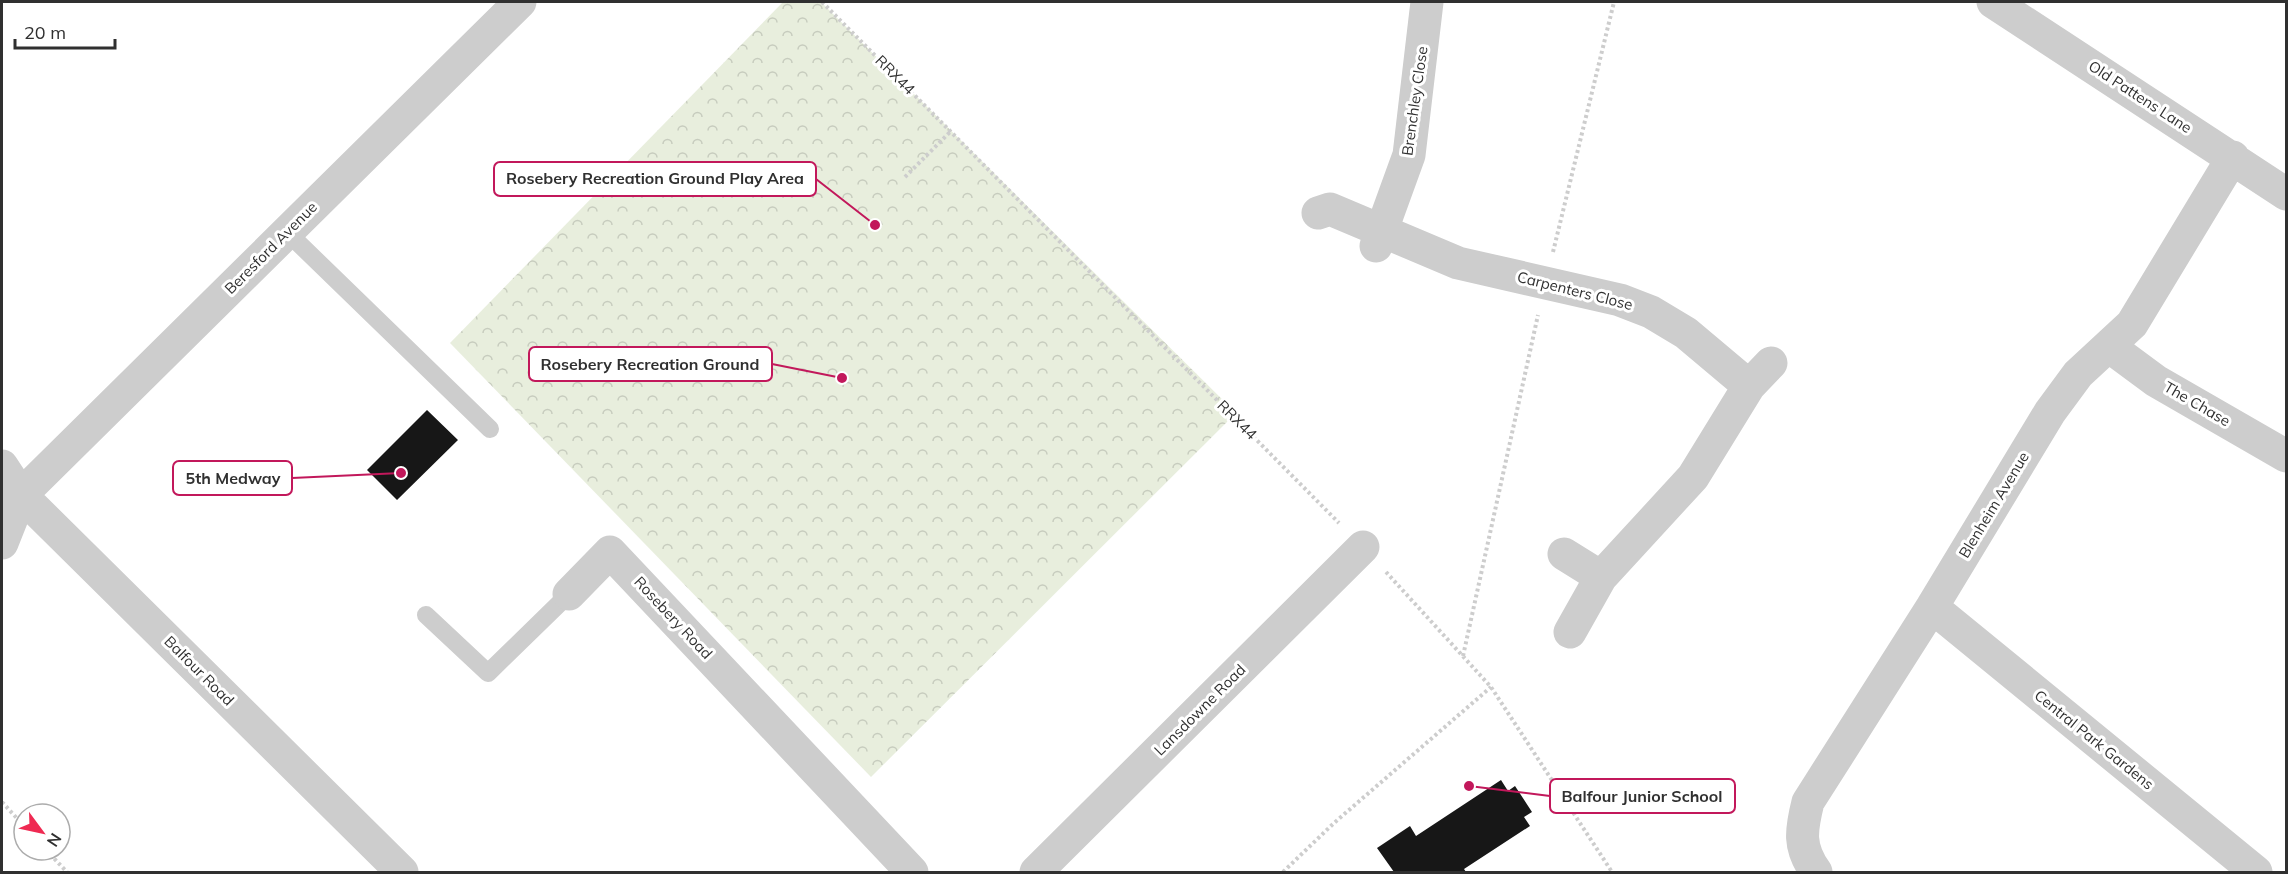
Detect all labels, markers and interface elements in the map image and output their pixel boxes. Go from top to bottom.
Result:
scale bar [15,12,116,50]
text: 20 m [24,21,66,44]
street label: Brenchley Close [1397,45,1432,157]
street label: RRX44 [872,51,919,98]
street label: Old Pattens Lane [2085,56,2195,137]
callout: Rosebery Recreation Ground Play Area [494,162,816,196]
text: Rosebery Recreation Ground Play Area [506,168,804,188]
street label: Beresford Avenue [220,197,321,298]
street label: Carpenters Close [1515,267,1635,314]
callout: Rosebery Recreation Ground [529,347,772,381]
text: Rosebery Recreation Ground [541,354,759,374]
street label: The Chase [2161,377,2234,430]
street label: RRX44 [1214,396,1261,443]
street label: Blenheim Avenue [1954,448,2033,561]
callout: 5th Medway [173,461,292,495]
text: 5th Medway [186,468,281,488]
street label: Rosebery Road [630,572,716,663]
street label: Balfour Road [160,632,238,710]
street label: Lansdowne Road [1150,660,1249,759]
street label: Central Park Gardens [2031,686,2158,794]
callout: Balfour Junior School [1550,779,1735,813]
text: Balfour Junior School [1562,786,1722,806]
north arrow [12,802,72,862]
text: N [43,830,66,851]

